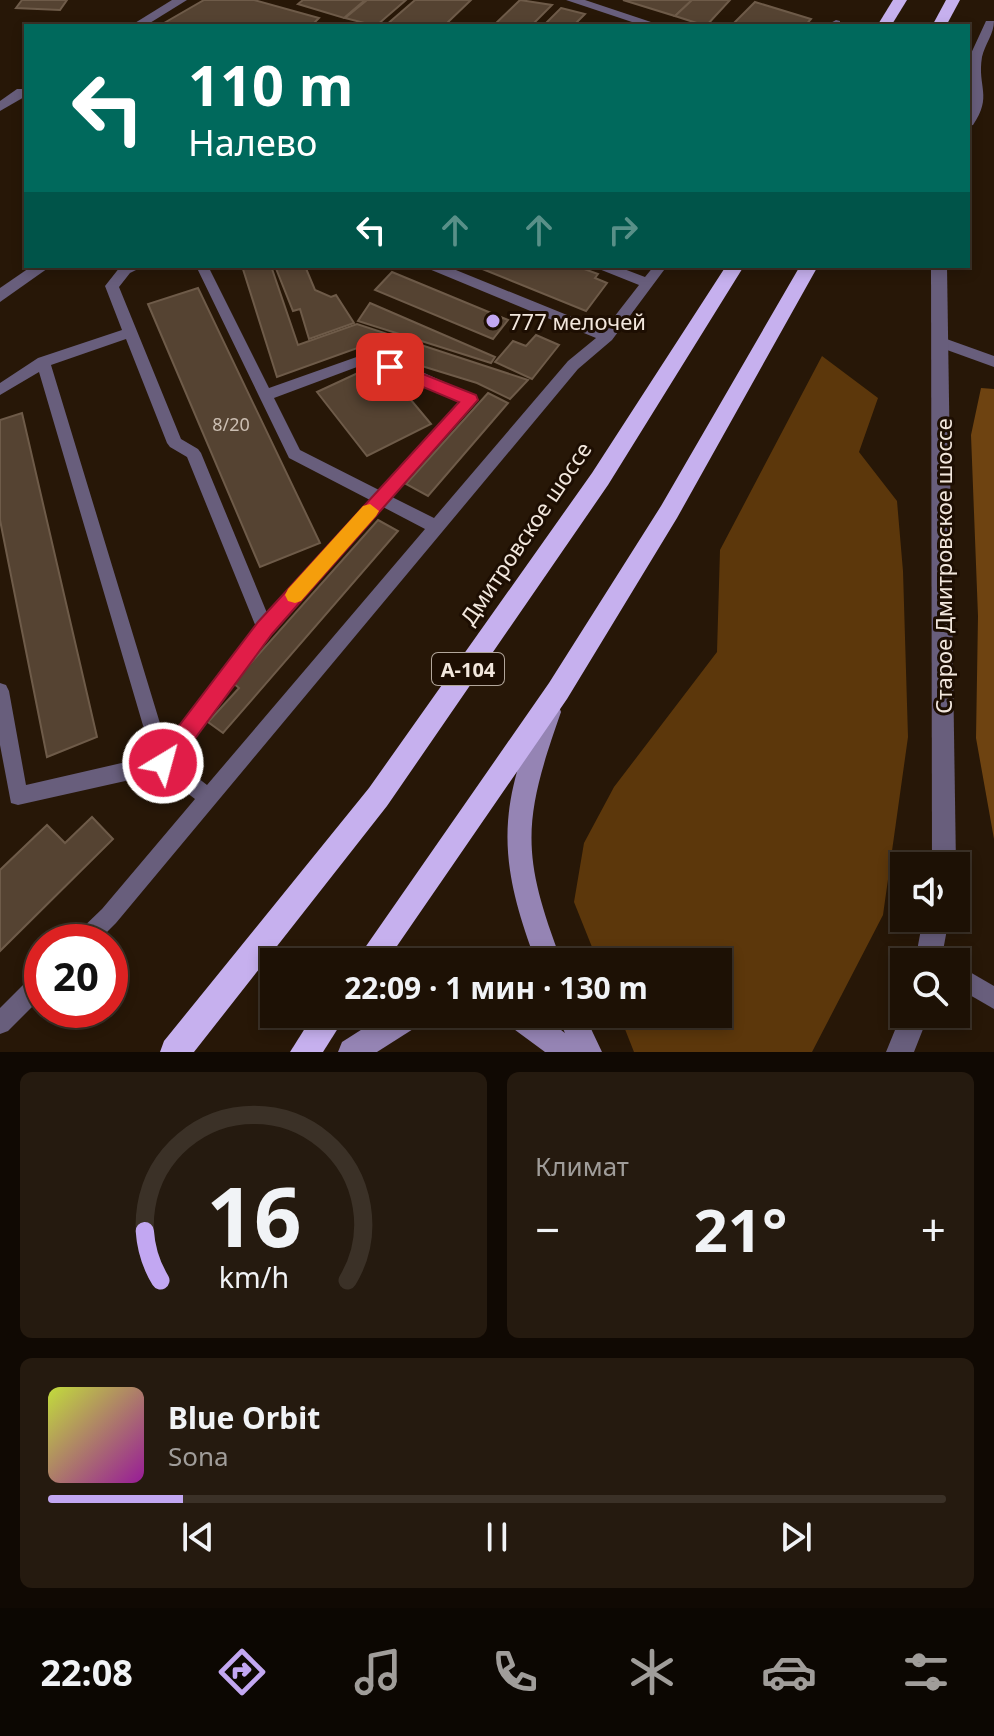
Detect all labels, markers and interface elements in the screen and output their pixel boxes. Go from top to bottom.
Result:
text: 110 m [188,46,353,122]
icon: left [56,56,160,160]
text: Налево [188,118,317,167]
icon: left [349,208,393,252]
icon: ahead [433,208,477,252]
icon: ahead [517,208,561,252]
icon: right [601,208,645,252]
place label: 777 мелочей [509,306,646,336]
marker: 777 мелочей [484,312,502,330]
pin [356,333,424,401]
icon: arrive [368,345,412,389]
house number: 8/20 [212,412,250,436]
street label: Старое Дмитровское шоссе [928,418,958,714]
street label: Дмитровское шоссе [453,436,597,630]
road number: А-104 [432,653,504,685]
position arrow [121,721,205,805]
map controls [890,852,970,1028]
button: sound [890,852,970,932]
speed limit sign: 20 [24,924,128,1028]
button: search [890,948,970,1028]
text: 22:09 · 1 мин · 130 m [344,967,648,1008]
text: Климат [535,1148,629,1184]
text: 16 [206,1158,301,1271]
text: 21° [693,1188,788,1270]
text: − [535,1199,560,1259]
text: + [921,1199,946,1259]
text: km/h [218,1257,289,1296]
text: Blue Orbit [168,1397,320,1438]
text: Sona [168,1438,229,1474]
icon: previous [176,1515,220,1559]
icon: pause [475,1515,519,1559]
icon: next [774,1515,818,1559]
icon: directions [214,1644,270,1700]
icon: music [350,1644,406,1700]
icon: phone [487,1644,543,1700]
icon: climate [624,1644,680,1700]
icon: car [761,1644,817,1700]
icon: filters [898,1644,954,1700]
text: 22:08 [40,1648,133,1697]

